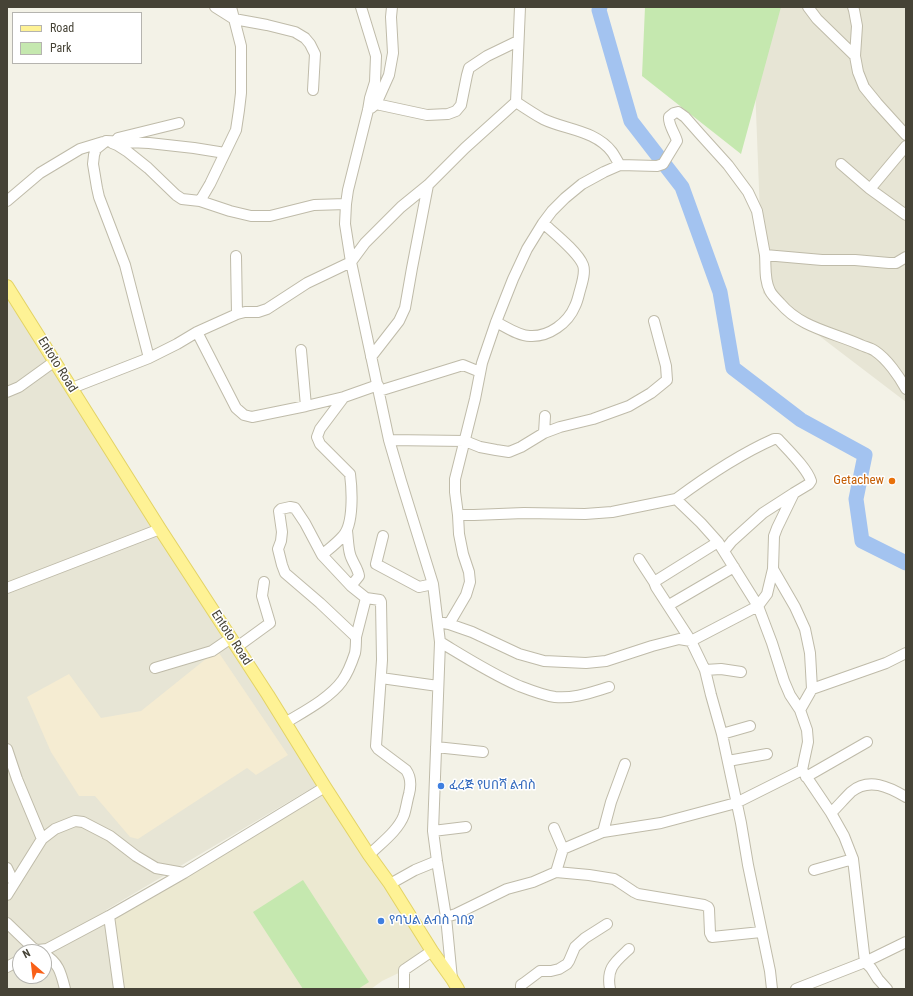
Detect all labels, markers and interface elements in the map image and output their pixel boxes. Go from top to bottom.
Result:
legend [12,12,142,64]
text: Road [50,21,74,35]
text: Park [50,41,71,55]
street label: Entoto Road [34,334,80,396]
place label: Getachew [833,473,884,489]
marker: Getachew [887,476,897,486]
street label: Entoto Road [207,608,255,668]
place label: ፈረጅ የሀበሻ ልብስ [449,778,536,794]
marker: ፈረጅ የሀበሻ ልብስ [436,781,446,791]
place label: የባህል ልብስ ገበያ [389,913,474,929]
marker: የባህል ልብስ ገበያ [376,916,386,926]
north arrow [12,944,52,984]
text: N [21,947,33,961]

